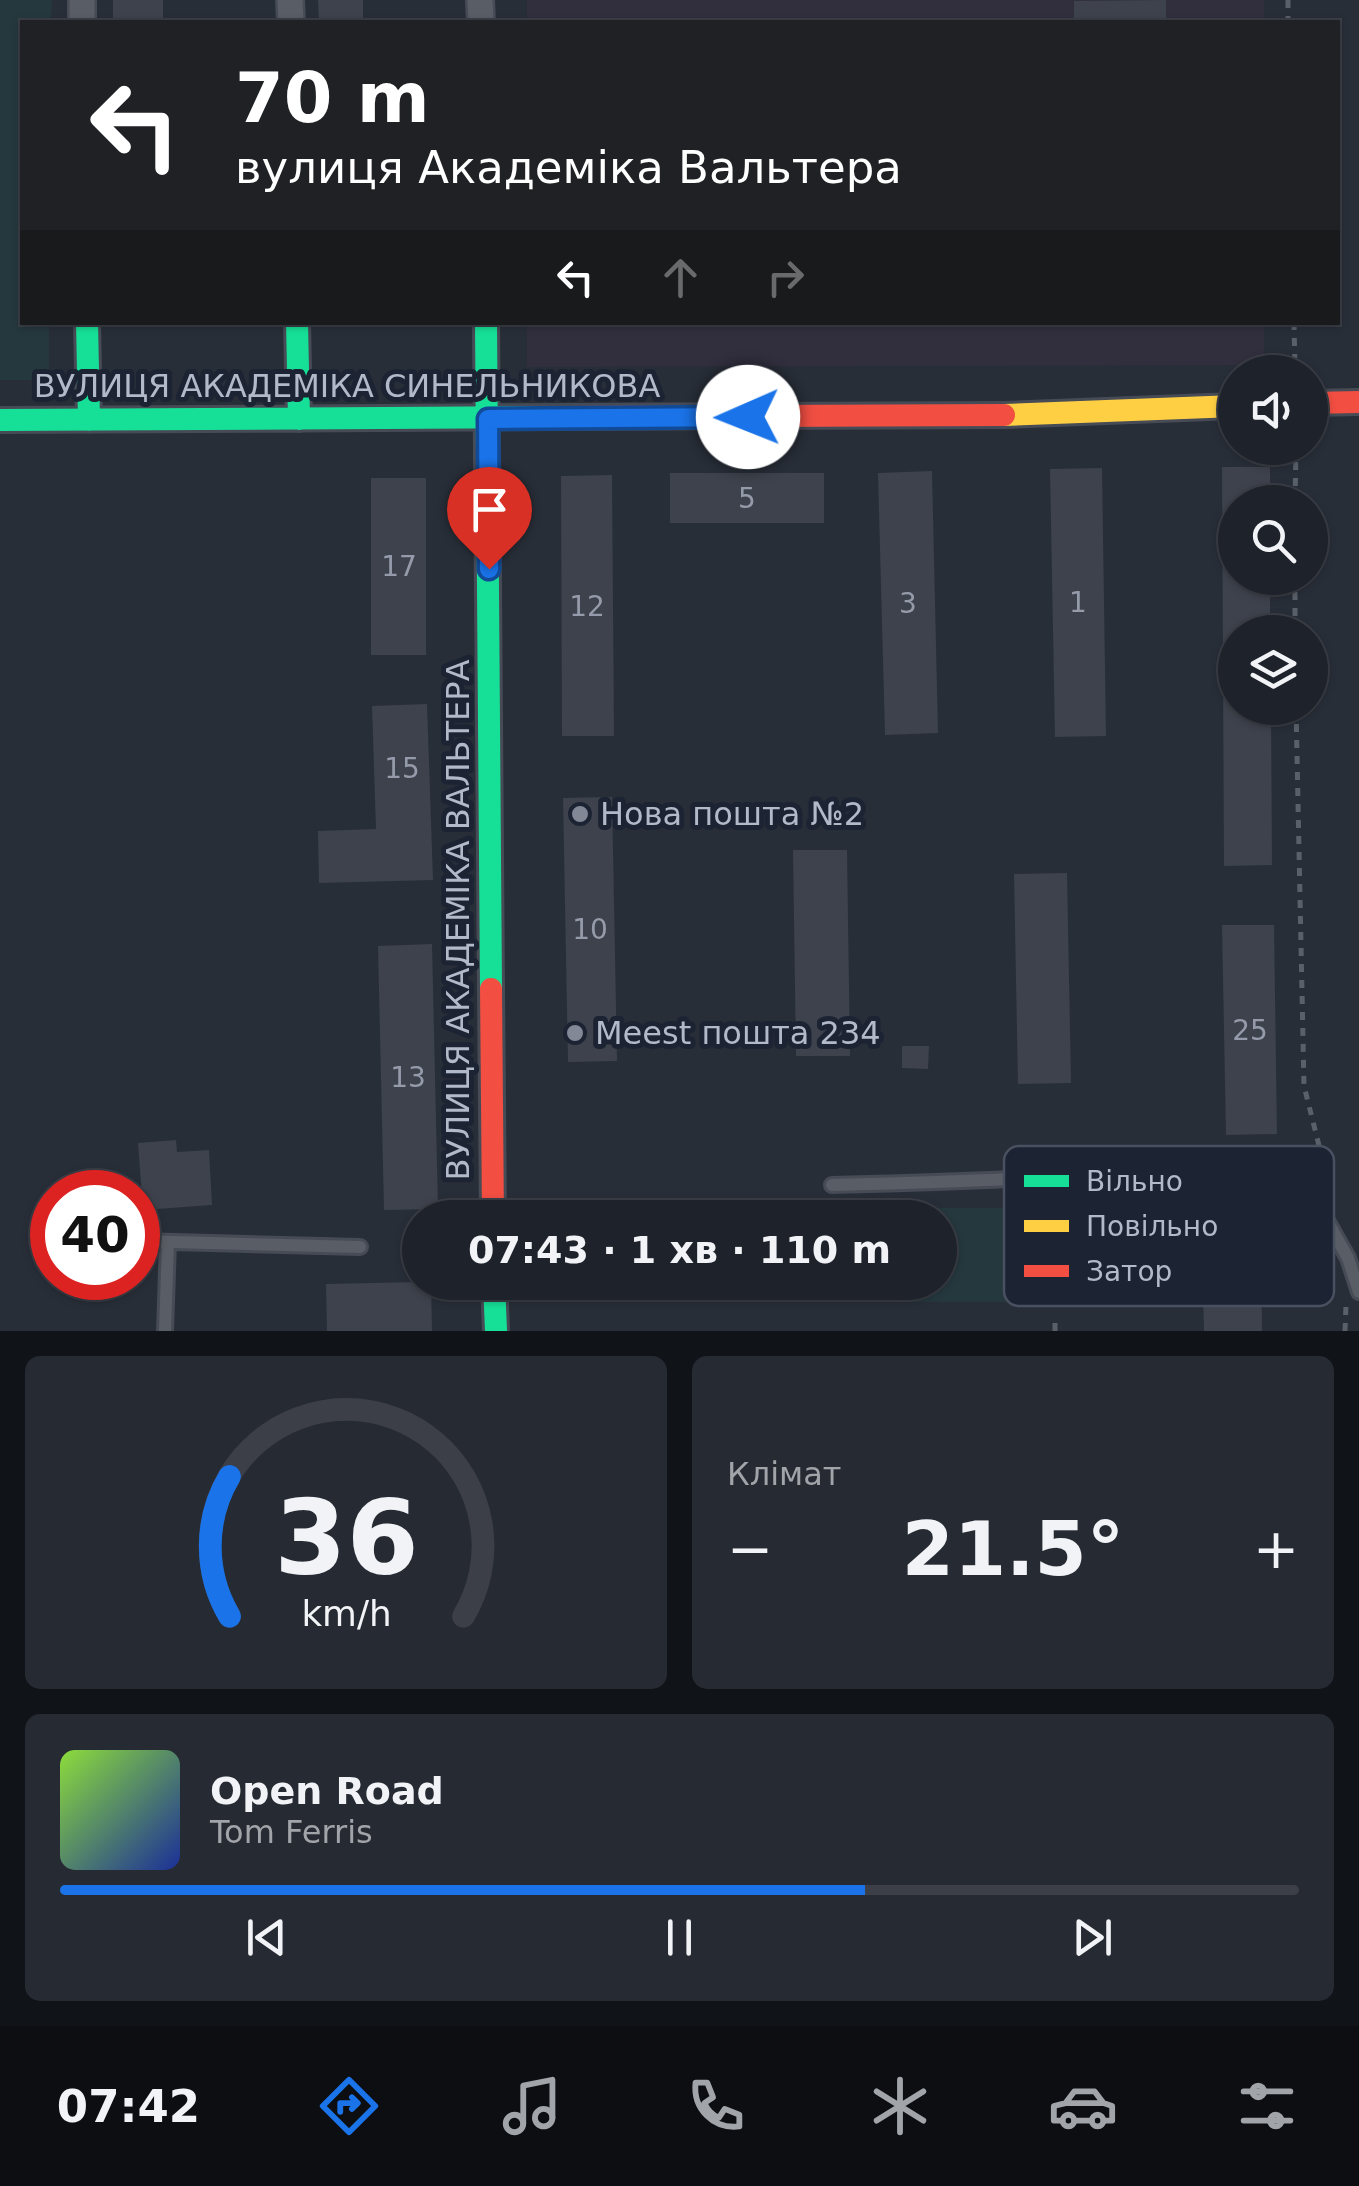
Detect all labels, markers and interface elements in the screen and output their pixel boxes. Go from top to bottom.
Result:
text: 70 m [235,57,430,139]
icon: left [70,60,200,190]
text: вулиця Академіка Вальтера [235,141,902,194]
icon: left [548,250,603,305]
icon: ahead [653,250,708,305]
icon: right [758,250,813,305]
map controls [1218,355,1328,725]
button: sound [1218,355,1328,465]
position arrow [696,365,800,469]
street label: ВУЛИЦЯ АКАДЕМІКА СИНЕЛЬНИКОВА [34,367,660,405]
pin [447,467,532,570]
icon: arrive [462,482,517,537]
house number: 5 [738,482,756,515]
button: search [1218,485,1328,595]
house number: 17 [381,550,417,583]
house number: 1 [1069,586,1087,619]
house number: 3 [899,587,917,620]
house number: 12 [569,590,605,623]
button: layers [1218,615,1328,725]
street label: ВУЛИЦЯ АКАДЕМІКА ВАЛЬТЕРА [439,659,477,1181]
house number: 15 [384,752,420,785]
place label: Нова пошта №2 [600,795,864,833]
marker: Нова пошта №2 [569,803,591,825]
house number: 10 [572,913,608,946]
place label: Meest пошта 234 [595,1014,881,1052]
house number: 25 [1232,1014,1268,1047]
marker: Meest пошта 234 [564,1022,586,1044]
house number: 13 [390,1061,426,1094]
legend [1004,1146,1334,1306]
text: Вільно [1086,1165,1183,1198]
speed limit sign: 40 [30,1170,160,1300]
text: Повільно [1086,1210,1218,1243]
text: 07:43 · 1 хв · 110 m [468,1228,891,1272]
text: Затор [1086,1255,1172,1288]
text: Клімат [727,1455,841,1493]
text: 36 [274,1477,418,1599]
text: 21.5° [902,1505,1124,1593]
text: − [727,1517,773,1581]
text: + [1253,1517,1299,1581]
text: km/h [301,1593,391,1634]
text: Open Road [210,1769,444,1813]
text: Tom Ferris [210,1813,373,1851]
icon: previous [239,1910,294,1965]
icon: pause [652,1910,707,1965]
icon: next [1065,1910,1120,1965]
icon: directions [314,2071,384,2141]
icon: music [497,2071,567,2141]
icon: phone [681,2071,751,2141]
icon: climate [865,2071,935,2141]
icon: car [1048,2071,1118,2141]
icon: filters [1232,2071,1302,2141]
text: 07:42 [57,2080,200,2133]

